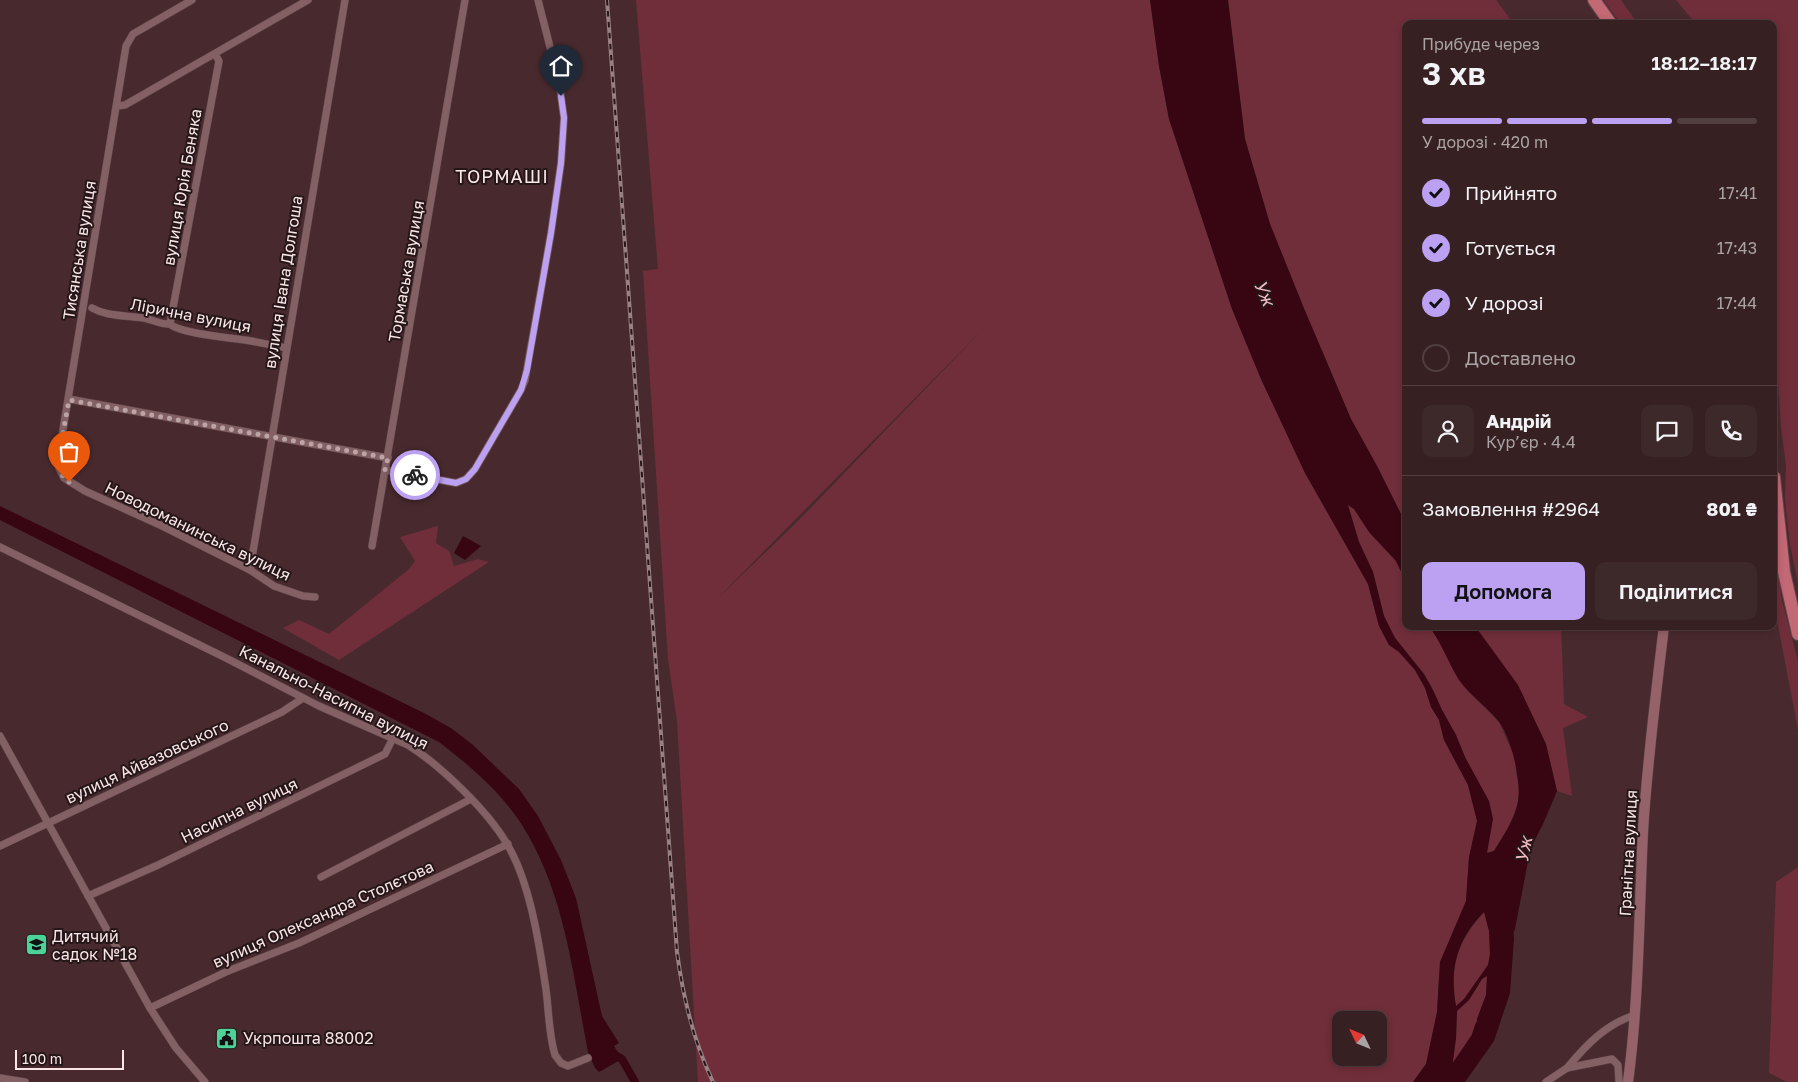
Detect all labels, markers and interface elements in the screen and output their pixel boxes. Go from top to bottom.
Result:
text: Прибуде через [1422,34,1540,54]
pin [540,45,582,96]
text: 18:12–18:17 [1651,51,1757,74]
icon: home [547,52,575,80]
text: 3 хв [1422,54,1486,92]
street label: вулиця Юрія Беняка [158,107,206,267]
text: У дорозі · 420 m [1422,132,1548,152]
district label: ТОРМАШІ [455,165,549,187]
street label: Тисянська вулиця [58,179,100,321]
icon: check [1422,179,1450,207]
text: Прийнято [1465,181,1557,204]
text: 17:41 [1718,183,1757,203]
street label: вулиця Івана Долгоша [259,194,307,370]
street label: Тормаська вулиця [384,199,428,343]
icon: check [1422,234,1450,262]
text: Готується [1465,236,1556,259]
text: 17:43 [1717,238,1757,258]
water label: Уж [1250,276,1281,311]
icon: check [1422,289,1450,317]
text: У дорозі [1465,291,1544,314]
street label: Лірична вулиця [129,293,253,337]
text: 17:44 [1716,293,1757,313]
text: Доставлено [1465,346,1576,369]
button: person [1422,405,1474,457]
button: chat [1641,405,1693,457]
button: phone [1705,405,1757,457]
text: Андрій [1486,409,1551,432]
pin [48,431,90,482]
text: Кур’єр · 4.4 [1486,432,1576,452]
icon: bag [55,438,83,466]
courier [390,450,440,500]
icon: bike [401,461,429,489]
street label: Новодоманинська вулиця [102,477,294,585]
text: Замовлення #2964 [1422,497,1600,520]
text: 801 ₴ [1706,497,1757,520]
button: Допомога [1422,562,1585,620]
button: Поділитися [1595,562,1757,620]
street label: Канально-Насипна вулиця [236,640,432,754]
street label: вулиця Айвазовського [62,714,232,808]
street label: Насипна вулиця [177,773,301,847]
street label: Гранітна вулиця [1615,789,1641,917]
water label: Уж [1510,832,1537,865]
street label: вулиця Олександра Столєтова [209,856,437,972]
place label: Дитячий садок №18 [52,926,137,964]
school or university icon: Дитячий садок №18 [24,933,48,957]
north arrow [1332,1011,1388,1066]
map controls [1332,1011,1387,1066]
public building icon: Укрпошта 88002 [215,1026,239,1050]
place label: Укрпошта 88002 [243,1028,373,1048]
scale bar [15,1047,124,1070]
text: 100 m [22,1050,62,1067]

